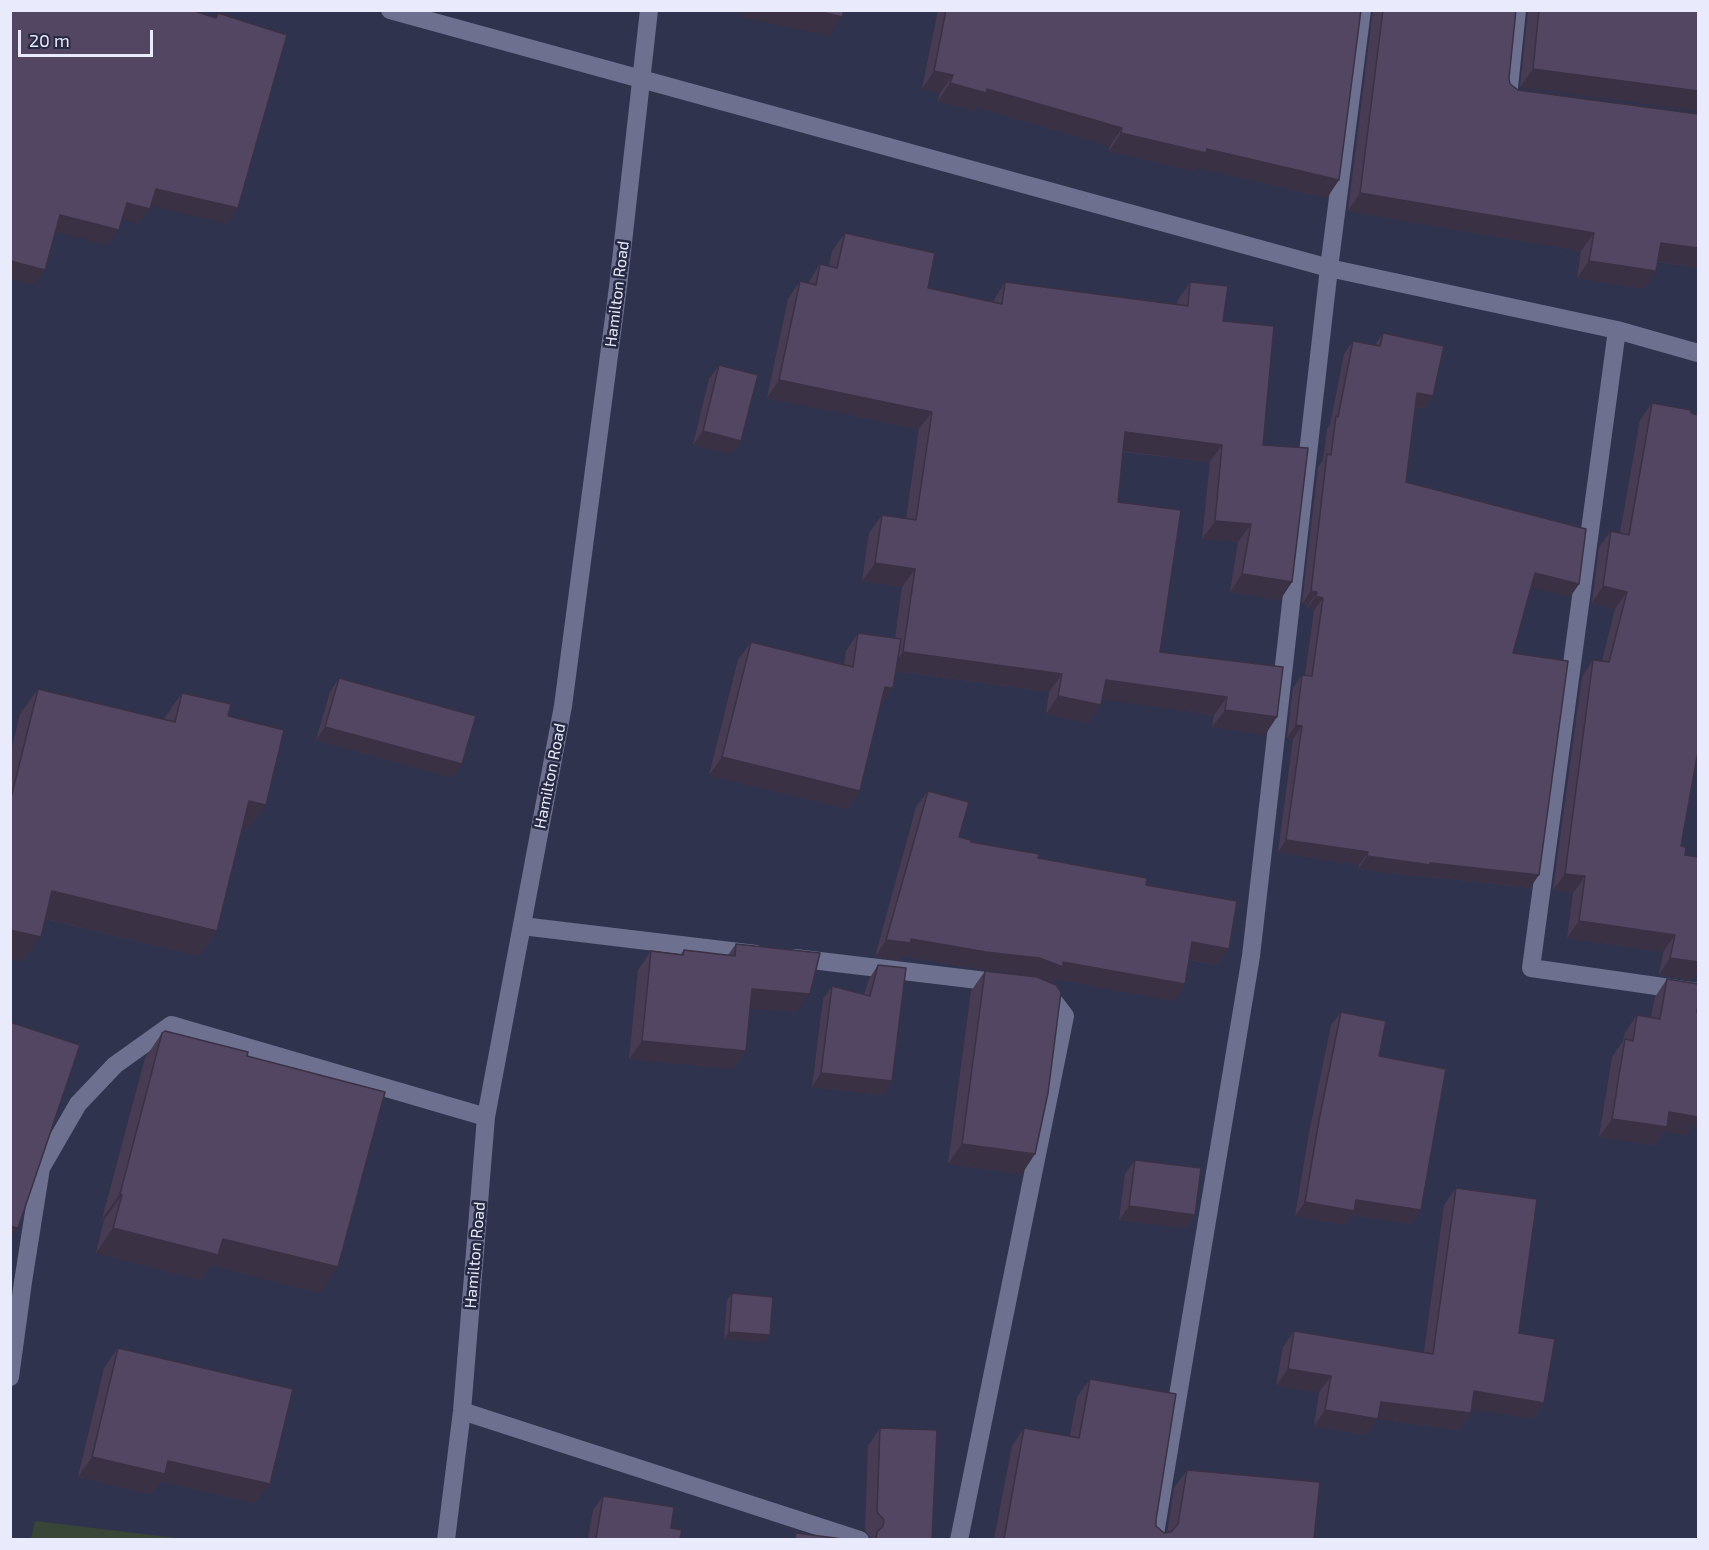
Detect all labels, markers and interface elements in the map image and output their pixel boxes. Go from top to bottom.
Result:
scale bar [21,18,156,56]
text: 20 m [29,29,70,51]
street label: Hamilton Road [601,240,633,348]
street label: Hamilton Road [530,722,570,830]
street label: Hamilton Road [461,1201,489,1309]

